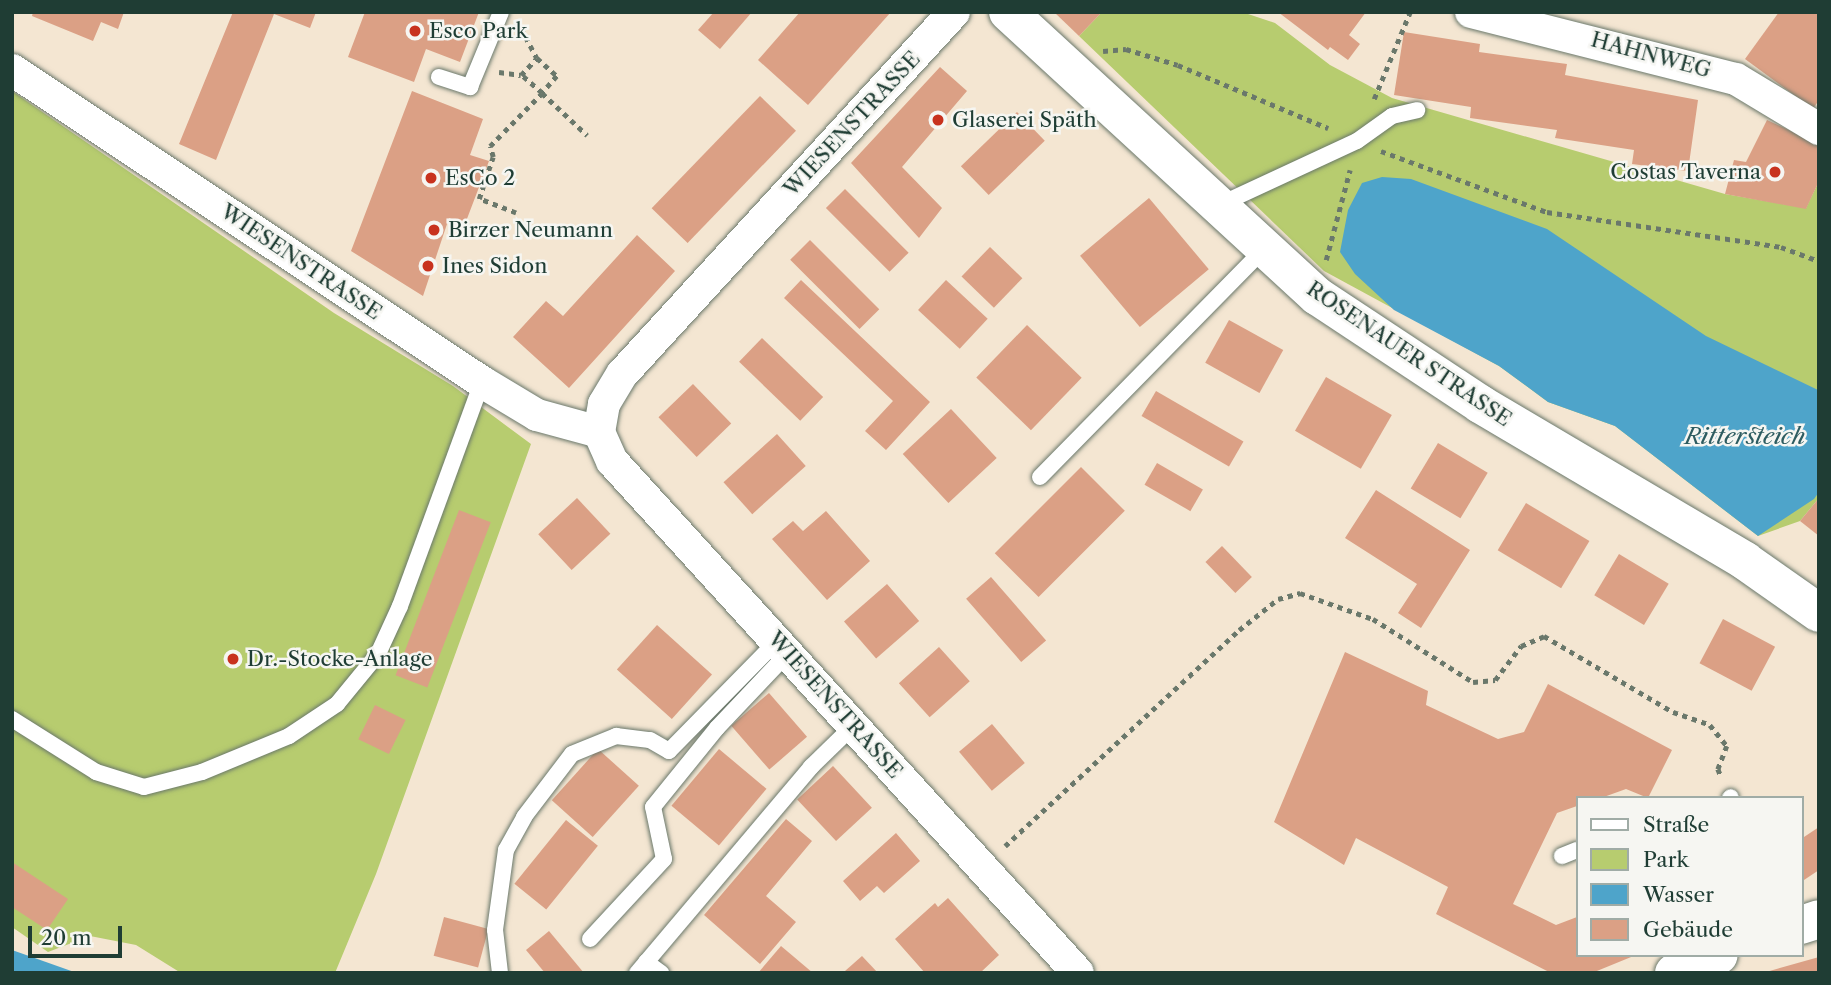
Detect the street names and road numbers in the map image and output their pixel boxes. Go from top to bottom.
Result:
street label: HAHNWEG [1588,27,1714,83]
street label: WIESENSTRASSE [778,46,926,202]
street label: WIESENSTRASSE [216,199,386,325]
street label: ROSENAUER STRASSE [1302,276,1516,432]
street label: WIESENSTRASSE [763,626,907,784]

